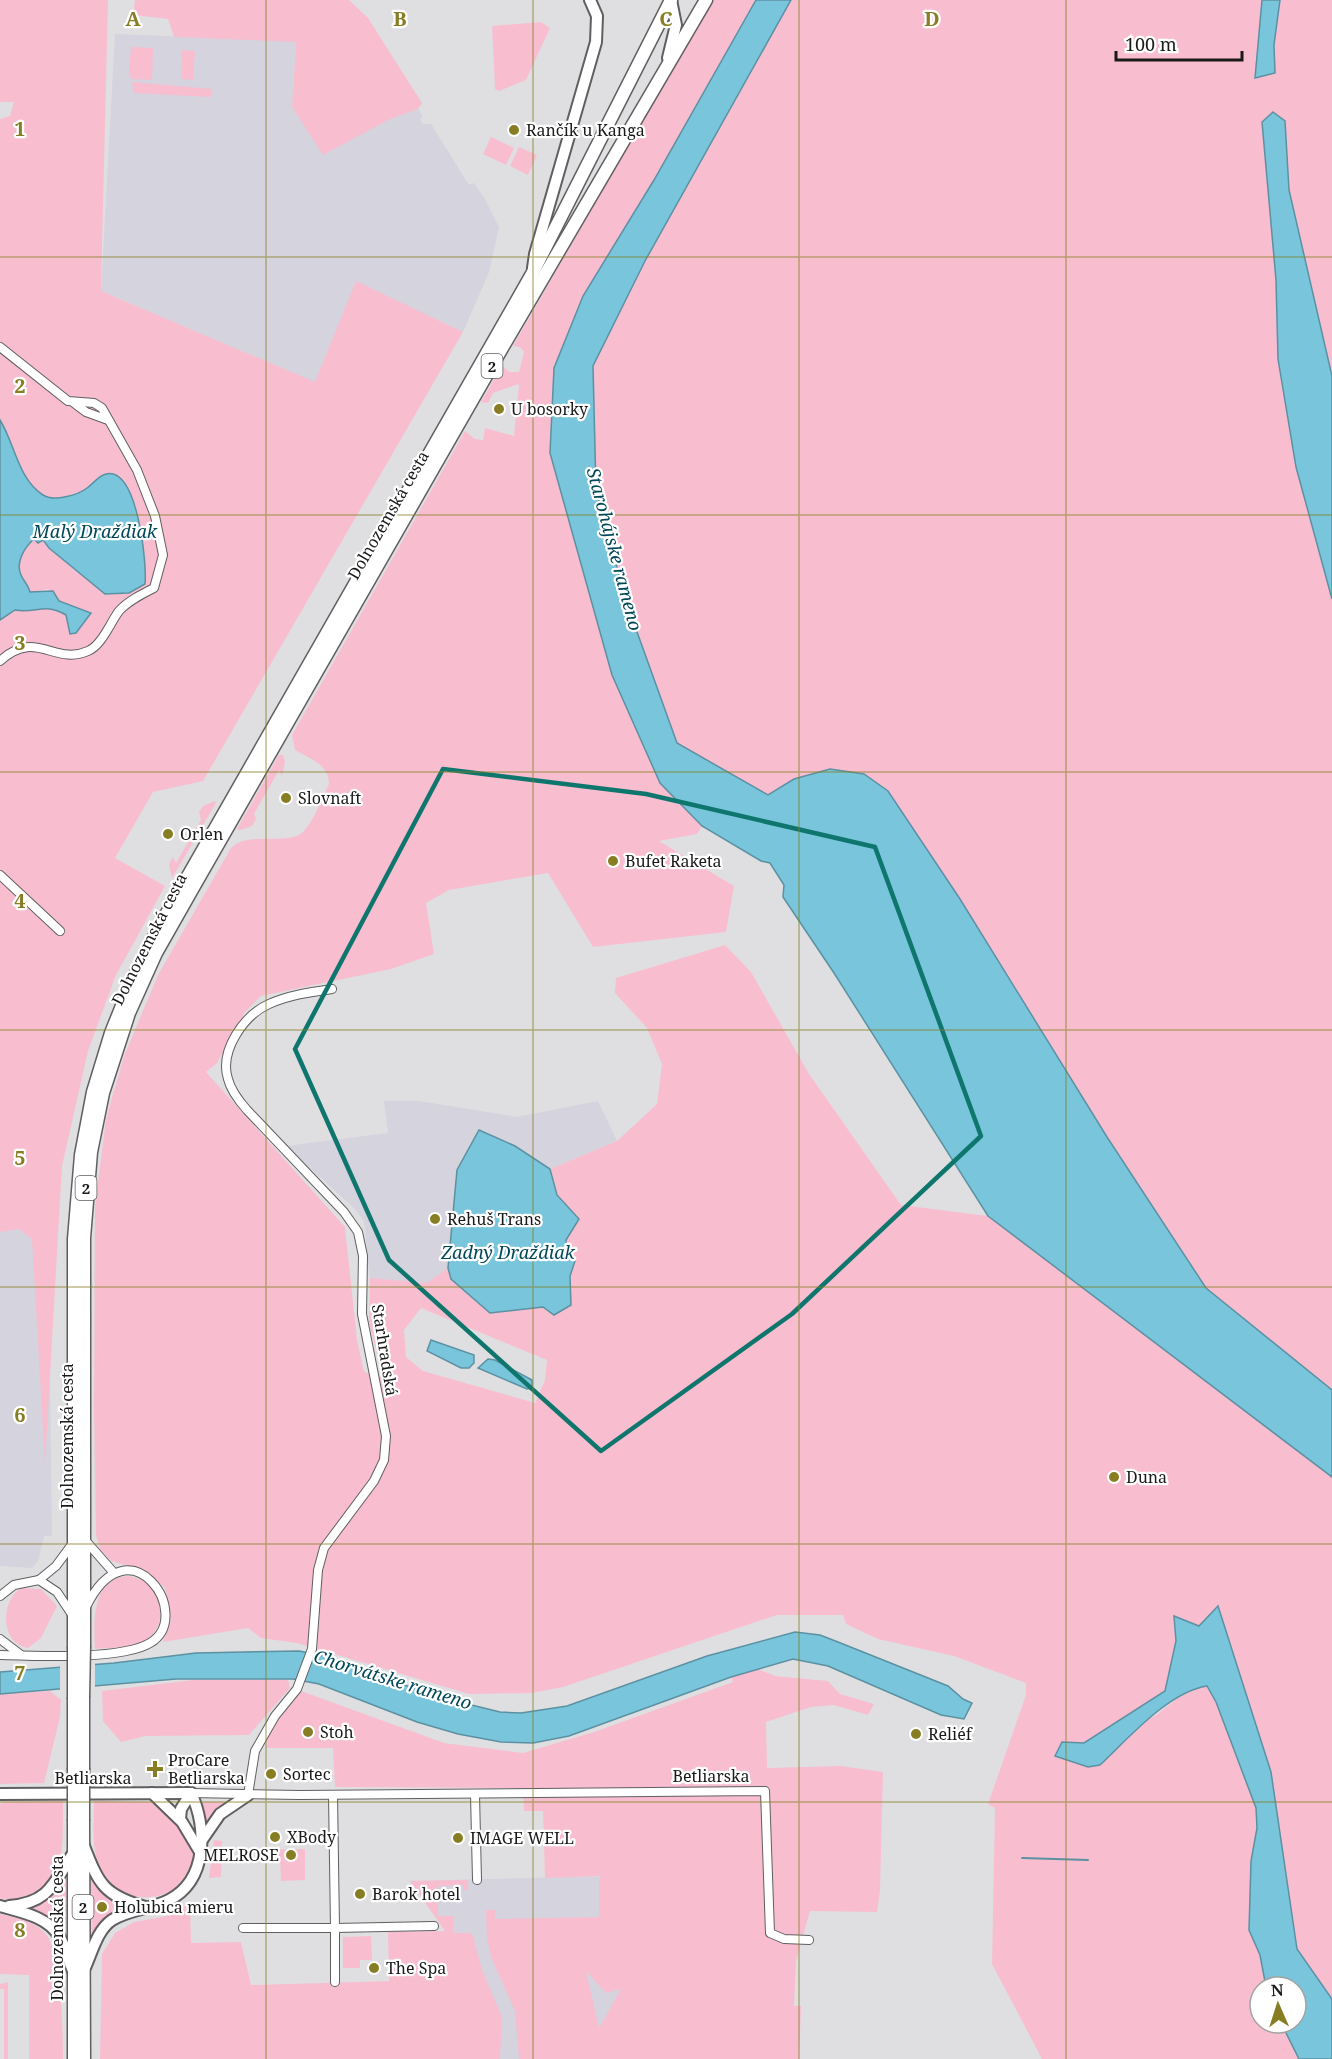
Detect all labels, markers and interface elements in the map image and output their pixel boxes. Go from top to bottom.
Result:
text: A [125,5,141,32]
text: B [393,5,407,32]
text: C [659,5,673,32]
text: D [924,5,940,32]
scale bar [1116,24,1242,62]
text: 100 m [1125,32,1177,56]
text: 1 [14,115,26,142]
place label: Rančík u Kanga [526,119,645,141]
marker: Rančík u Kanga [507,123,521,137]
road number: 2 [482,354,502,378]
text: 2 [14,372,26,399]
place label: U bosorky [511,398,589,420]
marker: U bosorky [492,402,506,416]
street label: Dolnozemská cesta [342,447,434,583]
water label: Starohájske rameno [582,465,648,633]
water label: Malý Draždiak [32,519,158,543]
text: 3 [14,629,26,656]
place label: Slovnaft [298,787,361,809]
marker: Slovnaft [279,791,293,805]
place label: Orlen [180,823,223,845]
marker: Orlen [161,827,175,841]
place label: Bufet Raketa [625,850,722,872]
marker: Bufet Raketa [606,854,620,868]
street label: Dolnozemská cesta [106,869,192,1009]
text: 4 [14,887,26,914]
text: 5 [14,1144,26,1171]
road number: 2 [76,1176,97,1200]
place label: Rehuš Trans [447,1208,541,1230]
marker: Rehuš Trans [428,1212,442,1226]
water label: Zadný Draždiak [440,1240,576,1264]
street label: Starhradská [367,1303,403,1397]
street label: Dolnozemská cesta [56,1363,78,1509]
text: 6 [14,1401,26,1428]
place label: Duna [1126,1466,1167,1488]
marker: Duna [1107,1470,1121,1484]
water label: Chorvátske rameno [311,1644,475,1714]
text: 7 [14,1659,26,1686]
place label: Stoh [320,1721,354,1743]
place label: Reliéf [928,1723,974,1745]
marker: Stoh [301,1725,315,1739]
marker: Reliéf [909,1727,923,1741]
place label: ProCare Betliarska [168,1749,245,1789]
marker: ProCare Betliarska [146,1760,164,1778]
place label: Sortec [283,1763,331,1785]
street label: Betliarska [673,1765,749,1787]
street label: Betliarska [55,1767,131,1789]
marker: Sortec [264,1767,278,1781]
place label: XBody [287,1826,337,1848]
place label: IMAGE WELL [470,1827,574,1849]
marker: XBody [268,1830,282,1844]
marker: IMAGE WELL [451,1831,465,1845]
place label: MELROSE [203,1844,279,1866]
marker: MELROSE [284,1848,298,1862]
street label: Dolnozemská cesta [46,1855,68,2001]
place label: Barok hotel [372,1883,460,1905]
marker: Barok hotel [353,1887,367,1901]
road number: 2 [72,1895,94,1919]
place label: Holubica mieru [114,1896,234,1918]
marker: Holubica mieru [95,1900,109,1914]
text: 8 [14,1916,26,1943]
place label: The Spa [386,1957,446,1979]
marker: The Spa [367,1961,381,1975]
north arrow [1248,1975,1308,2035]
text: N [1270,1979,1284,2001]

